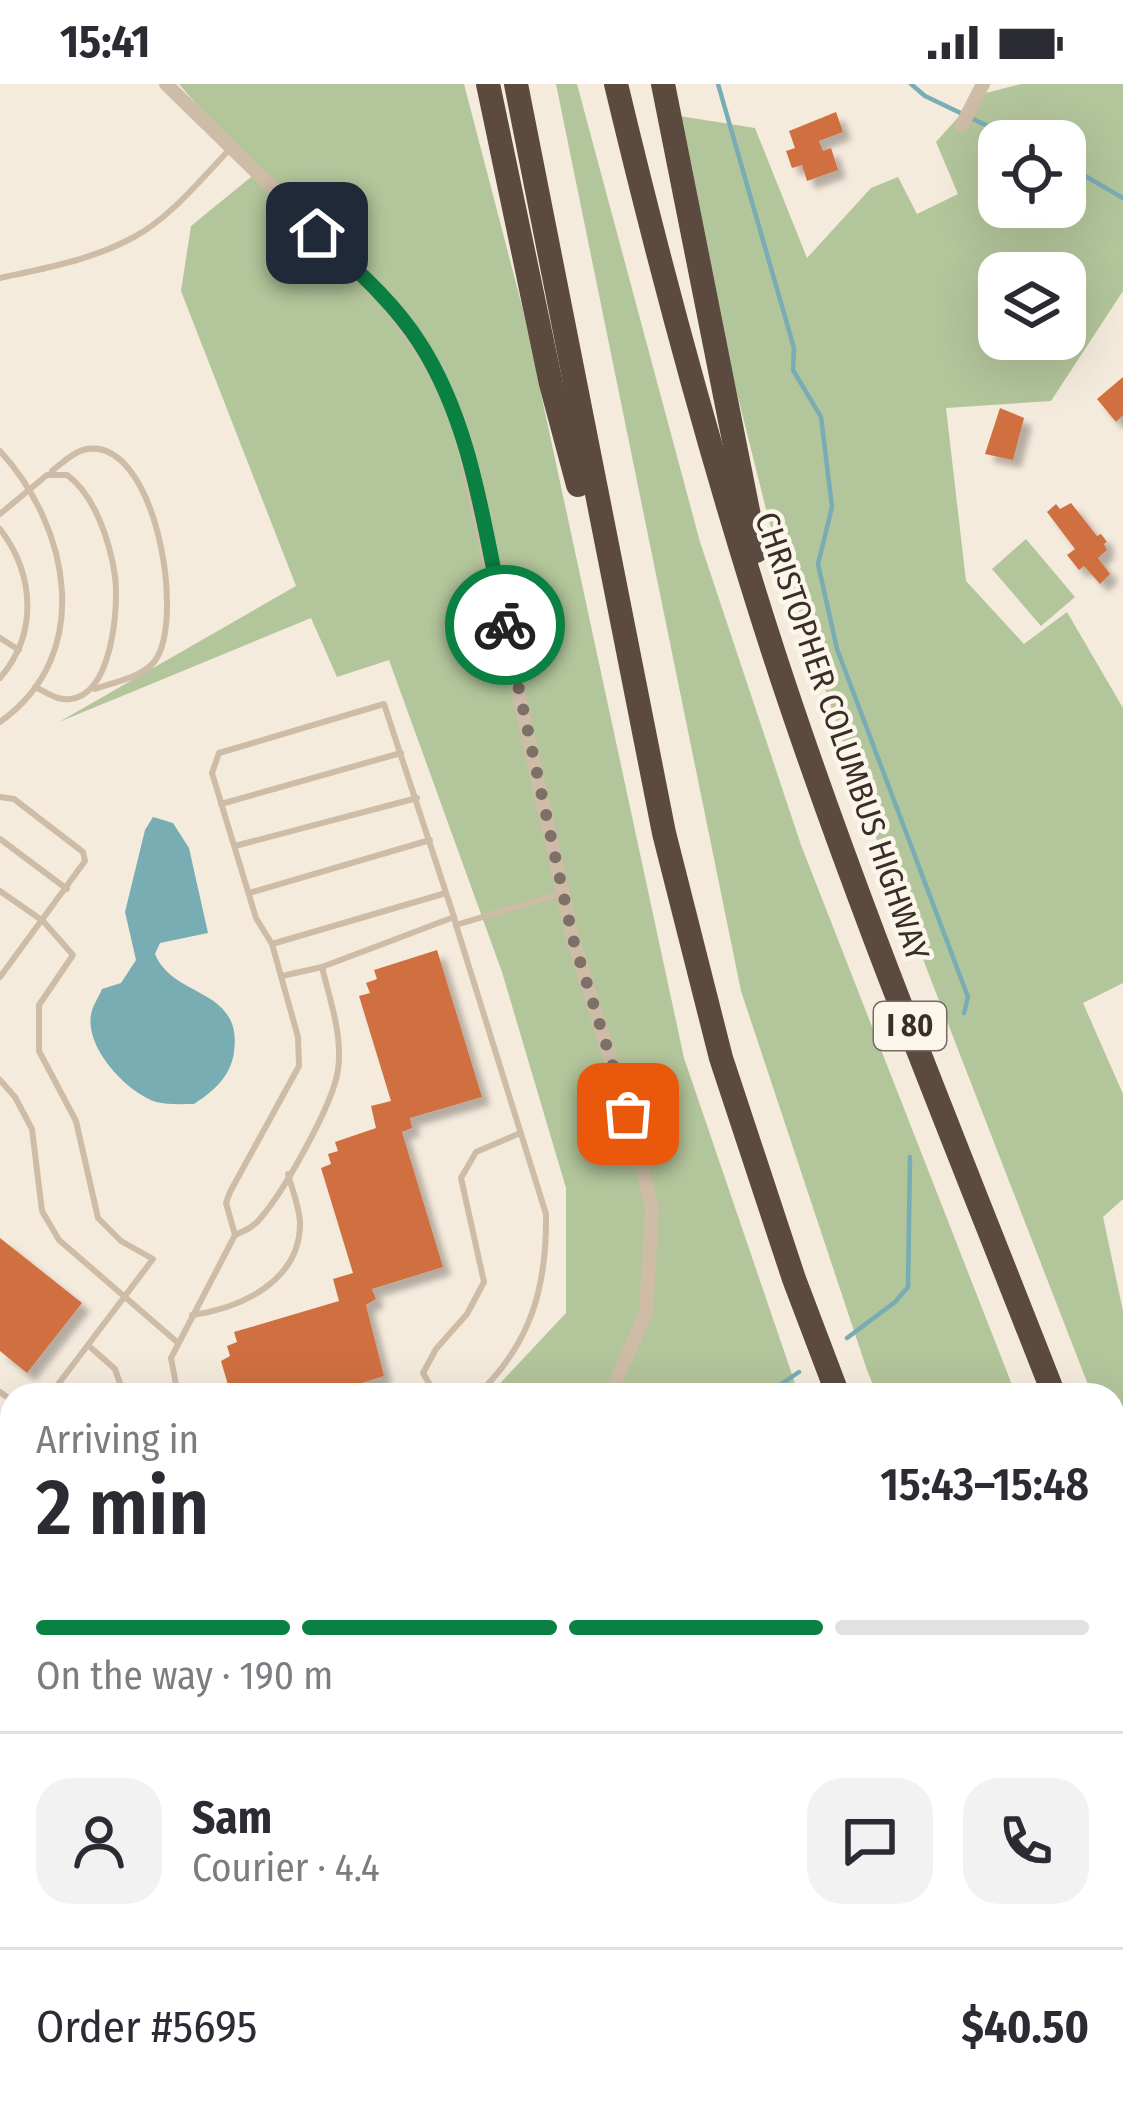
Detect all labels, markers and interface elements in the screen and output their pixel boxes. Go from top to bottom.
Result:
text: 15:41 [60,15,150,69]
map controls [978,120,1086,360]
button: locate [978,120,1086,228]
pin [266,182,368,284]
icon: home [284,200,350,266]
button: layers [978,252,1086,360]
street label: CHRISTOPHER COLUMBUS HIGHWAY [746,507,938,966]
courier [445,565,565,685]
icon: bike [472,592,538,658]
road number: I 80 [874,1002,946,1050]
pin [577,1063,679,1165]
icon: bag [595,1081,661,1147]
text: Arriving in [36,1417,199,1463]
text: 15:43–15:48 [880,1458,1089,1512]
text: 2 min [36,1461,209,1555]
text: On the way · 190 m [36,1653,333,1699]
button: person [36,1778,162,1904]
button: chat [807,1778,933,1904]
button: phone [963,1778,1089,1904]
text: Sam [192,1791,272,1845]
text: Courier · 4.4 [192,1845,380,1891]
text: Order #5695 [36,2000,258,2054]
text: $40.50 [961,2000,1089,2054]

